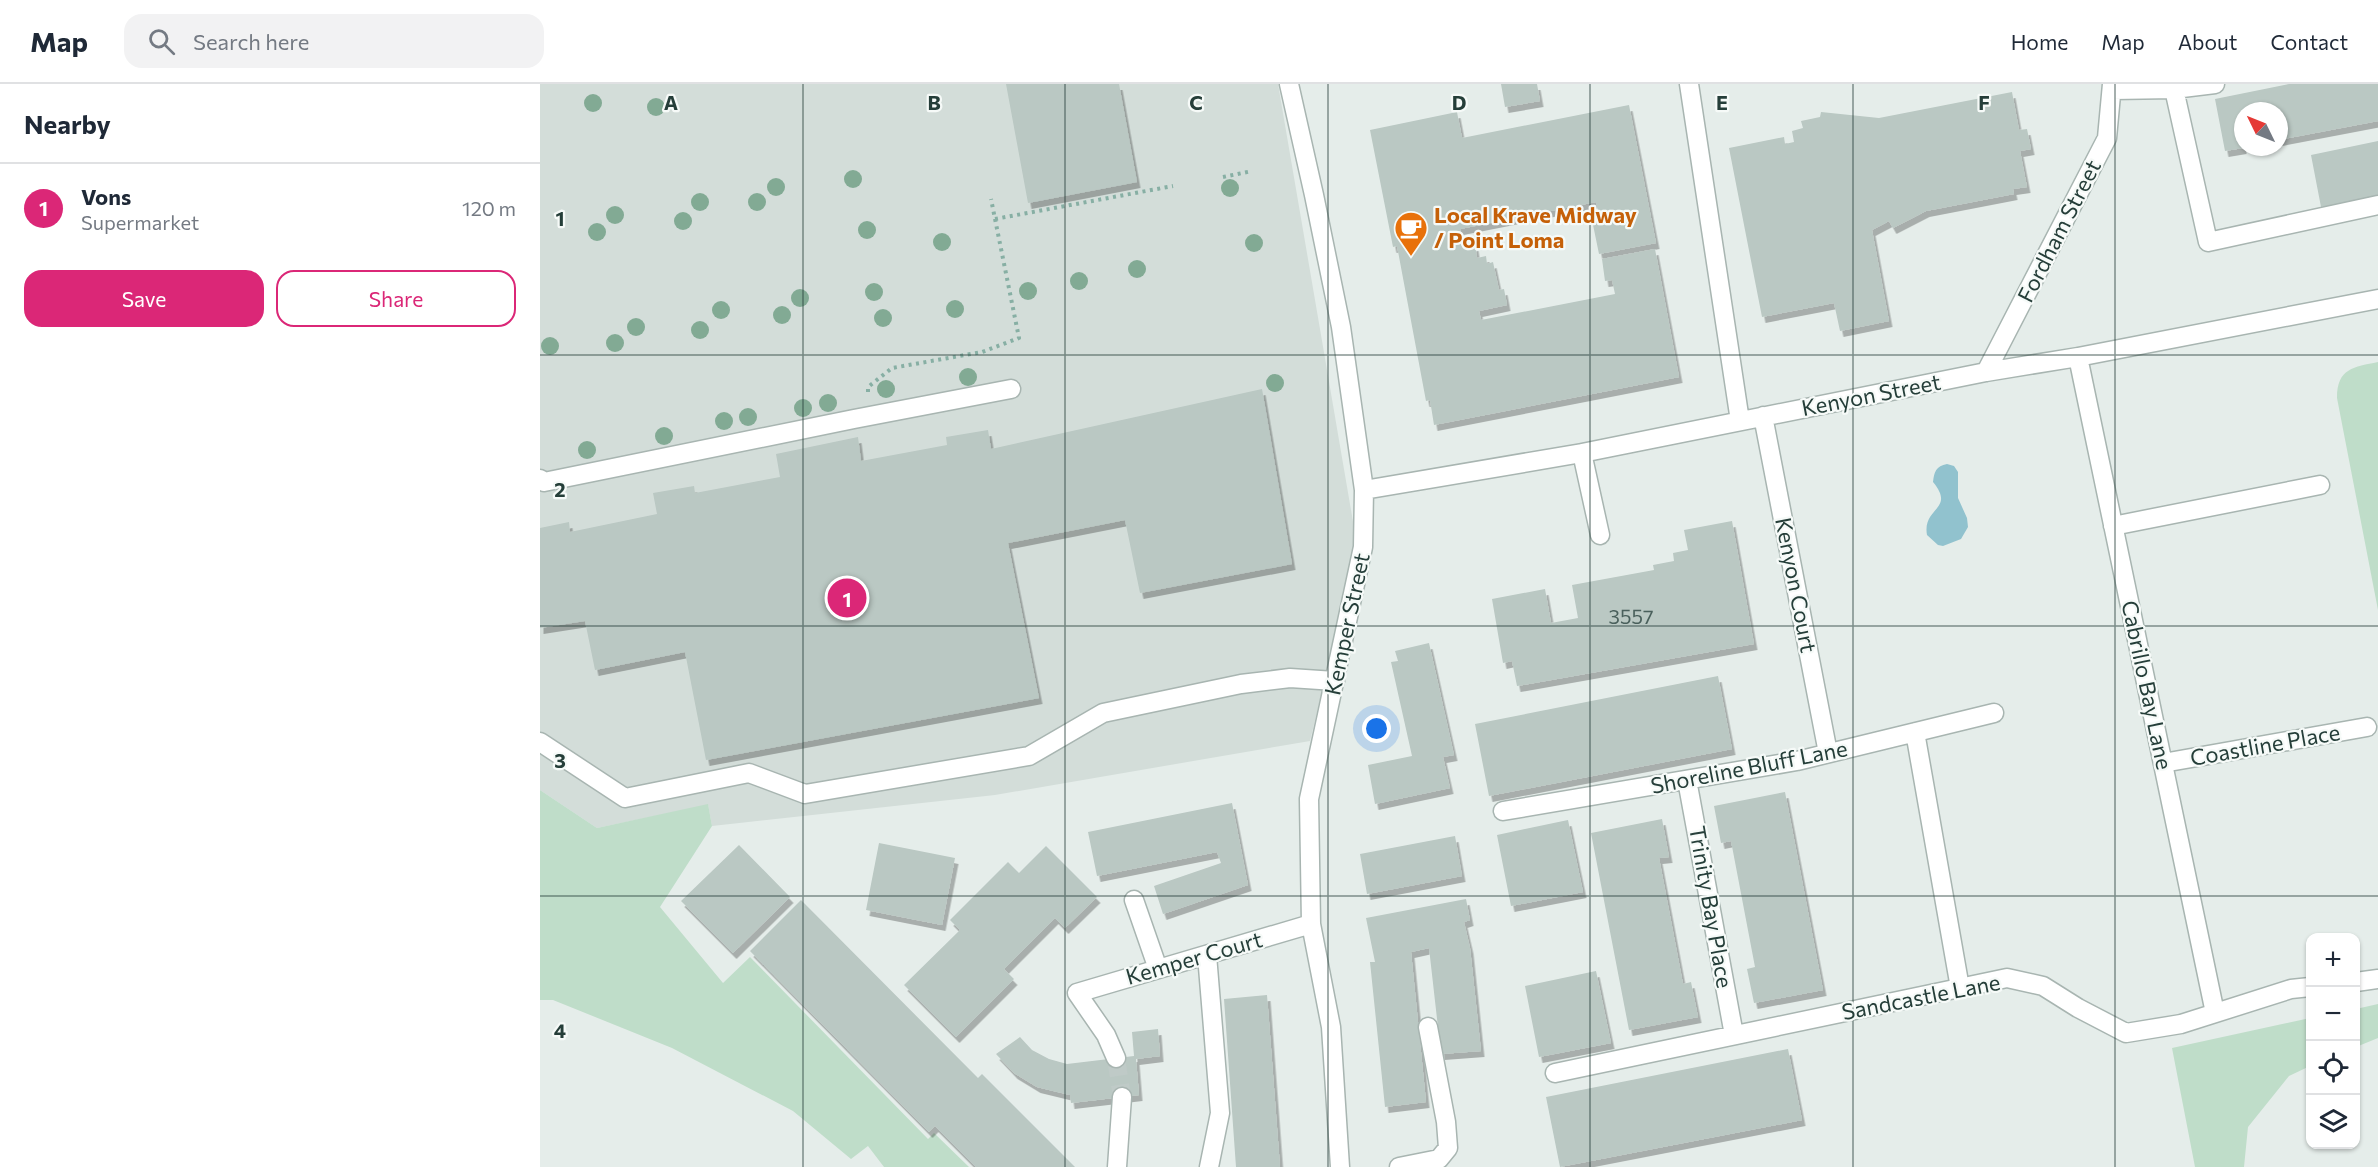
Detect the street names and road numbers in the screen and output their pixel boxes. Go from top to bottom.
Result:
street label: Fordham Street [2011,155,2106,306]
street label: Kenyon Street [1799,368,1943,421]
street label: Kenyon Court [1770,515,1823,655]
street label: Kemper Street [1318,550,1375,697]
street label: Cabrillo Bay Lane [2116,598,2179,772]
street label: Coastline Place [2188,718,2342,771]
street label: Shoreline Bluff Lane [1648,734,1850,799]
street label: Trinity Bay Place [1684,824,1739,990]
street label: Kemper Court [1123,925,1265,990]
street label: Sandcastle Lane [1839,968,2002,1025]

